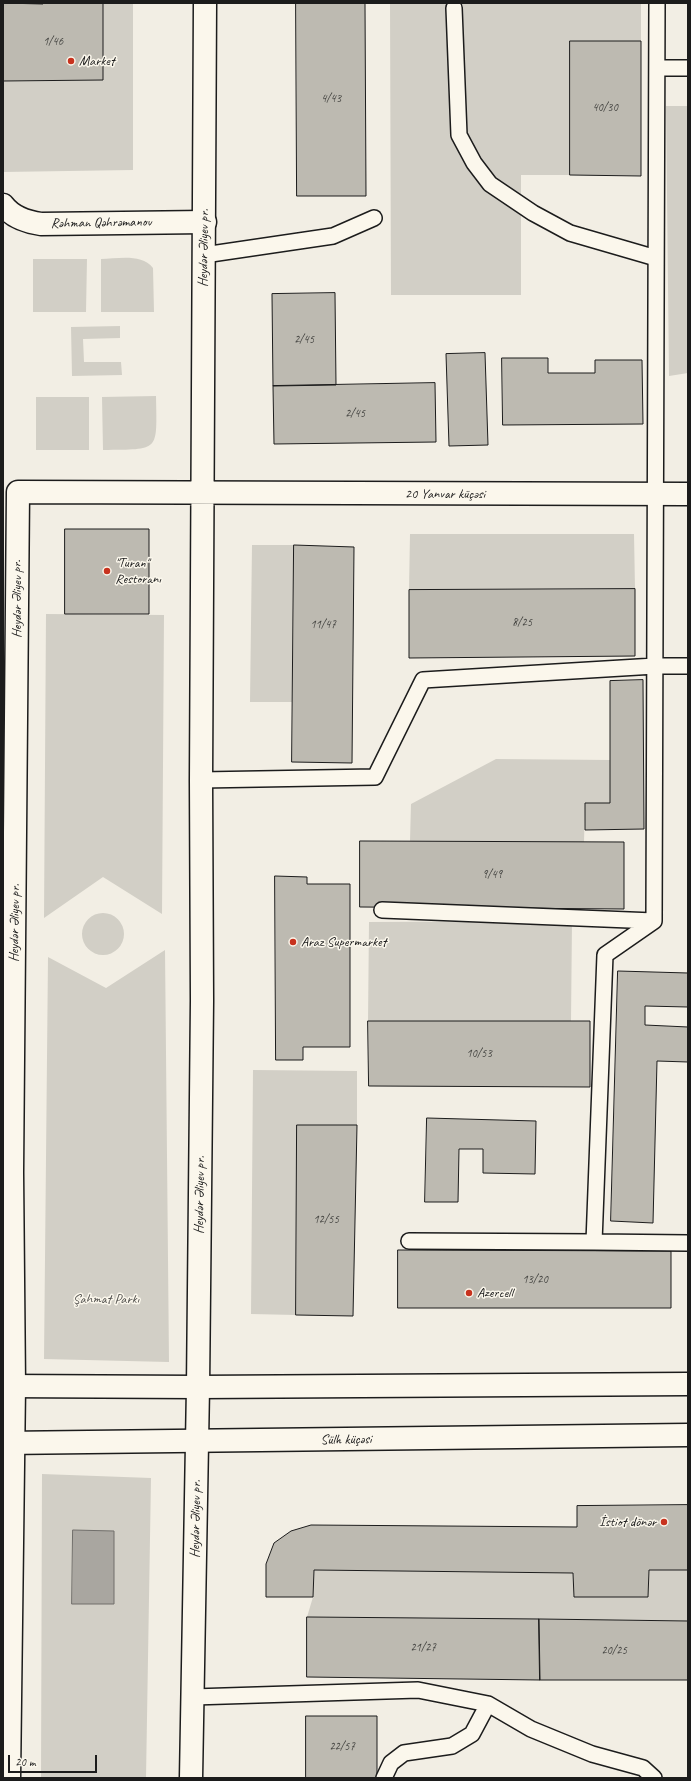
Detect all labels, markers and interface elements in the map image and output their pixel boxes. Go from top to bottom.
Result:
house number: 1/46 [43,35,63,49]
place label: Market [79,53,115,69]
marker: Market [66,56,76,66]
house number: 4/43 [321,92,341,106]
house number: 40/30 [592,101,618,115]
street label: Heydər Əliyev pr. [195,209,213,287]
street label: Rəhman Qəhrəmanov [51,214,151,232]
house number: 2/45 [294,333,314,347]
house number: 2/45 [345,407,365,421]
street label: 20 Yanvar küçəsi [405,486,485,502]
place label: "Turan" Restoranı [115,555,161,588]
street label: Heydər Əliyev pr. [9,560,25,638]
marker: "Turan" Restoranı [102,566,112,576]
house number: 8/25 [512,616,532,630]
house number: 11/47 [310,618,336,632]
house number: 9/49 [482,868,502,882]
street label: Heydər Əliyev pr. [6,884,24,962]
place label: Araz Supermarket [301,934,386,950]
marker: Araz Supermarket [288,937,298,947]
house number: 10/53 [466,1047,492,1061]
street label: Heydər Əliyev pr. [191,1156,209,1234]
house number: 12/55 [313,1213,339,1227]
house number: 13/20 [522,1273,548,1287]
place label: Azercell [477,1285,513,1301]
marker: Azercell [464,1288,474,1298]
park label: Şahmat Parkı [73,1291,139,1307]
street label: Sülh küçəsi [320,1431,372,1449]
street label: Heydər Əliyev pr. [187,1480,205,1558]
place label: İstiot dönәr [599,1514,656,1530]
marker: İstiot dönәr [659,1517,669,1527]
house number: 21/27 [410,1641,436,1655]
house number: 20/25 [601,1644,627,1658]
house number: 22/57 [329,1740,355,1754]
scale bar [10,1747,99,1773]
text: 20 m [15,1754,35,1770]

